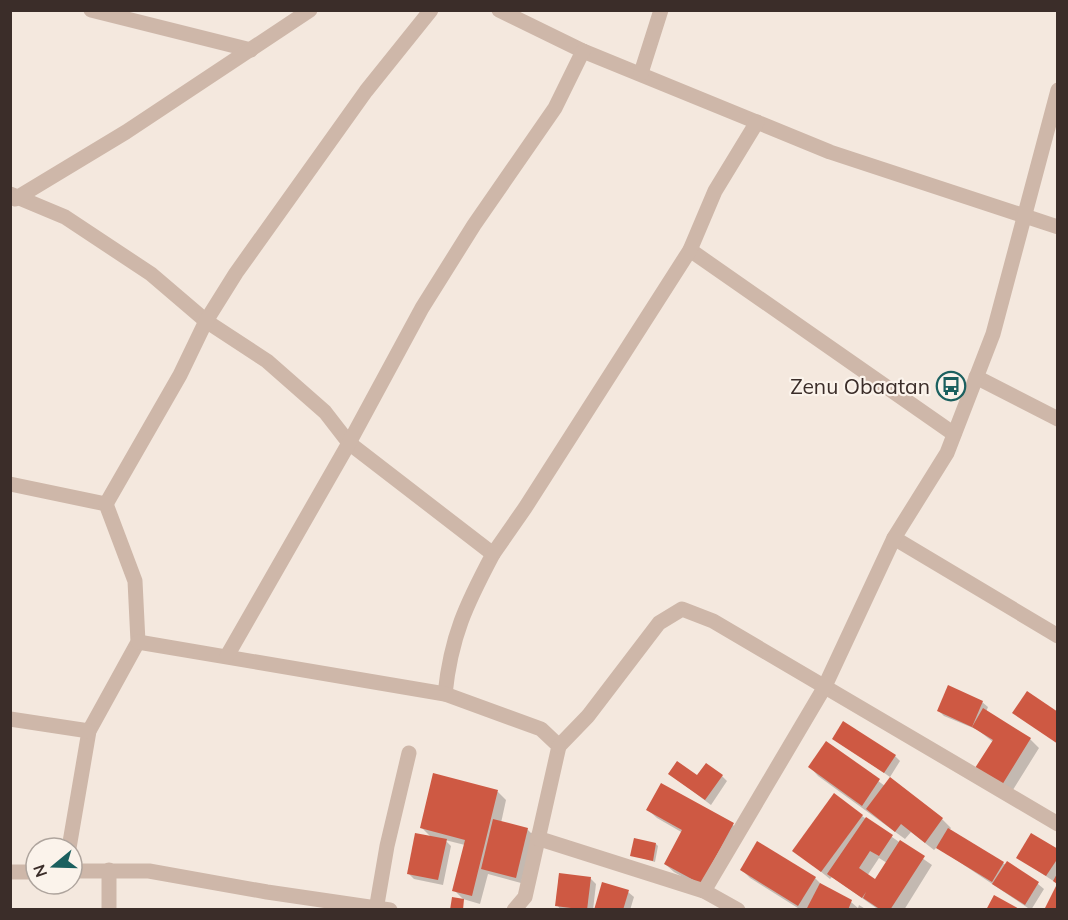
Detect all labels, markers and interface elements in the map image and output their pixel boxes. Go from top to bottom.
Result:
bus stop icon: Zenu Obaatan [935,370,967,402]
place label: Zenu Obaatan [790,373,930,399]
north arrow [24,836,84,896]
text: N [28,862,51,880]

